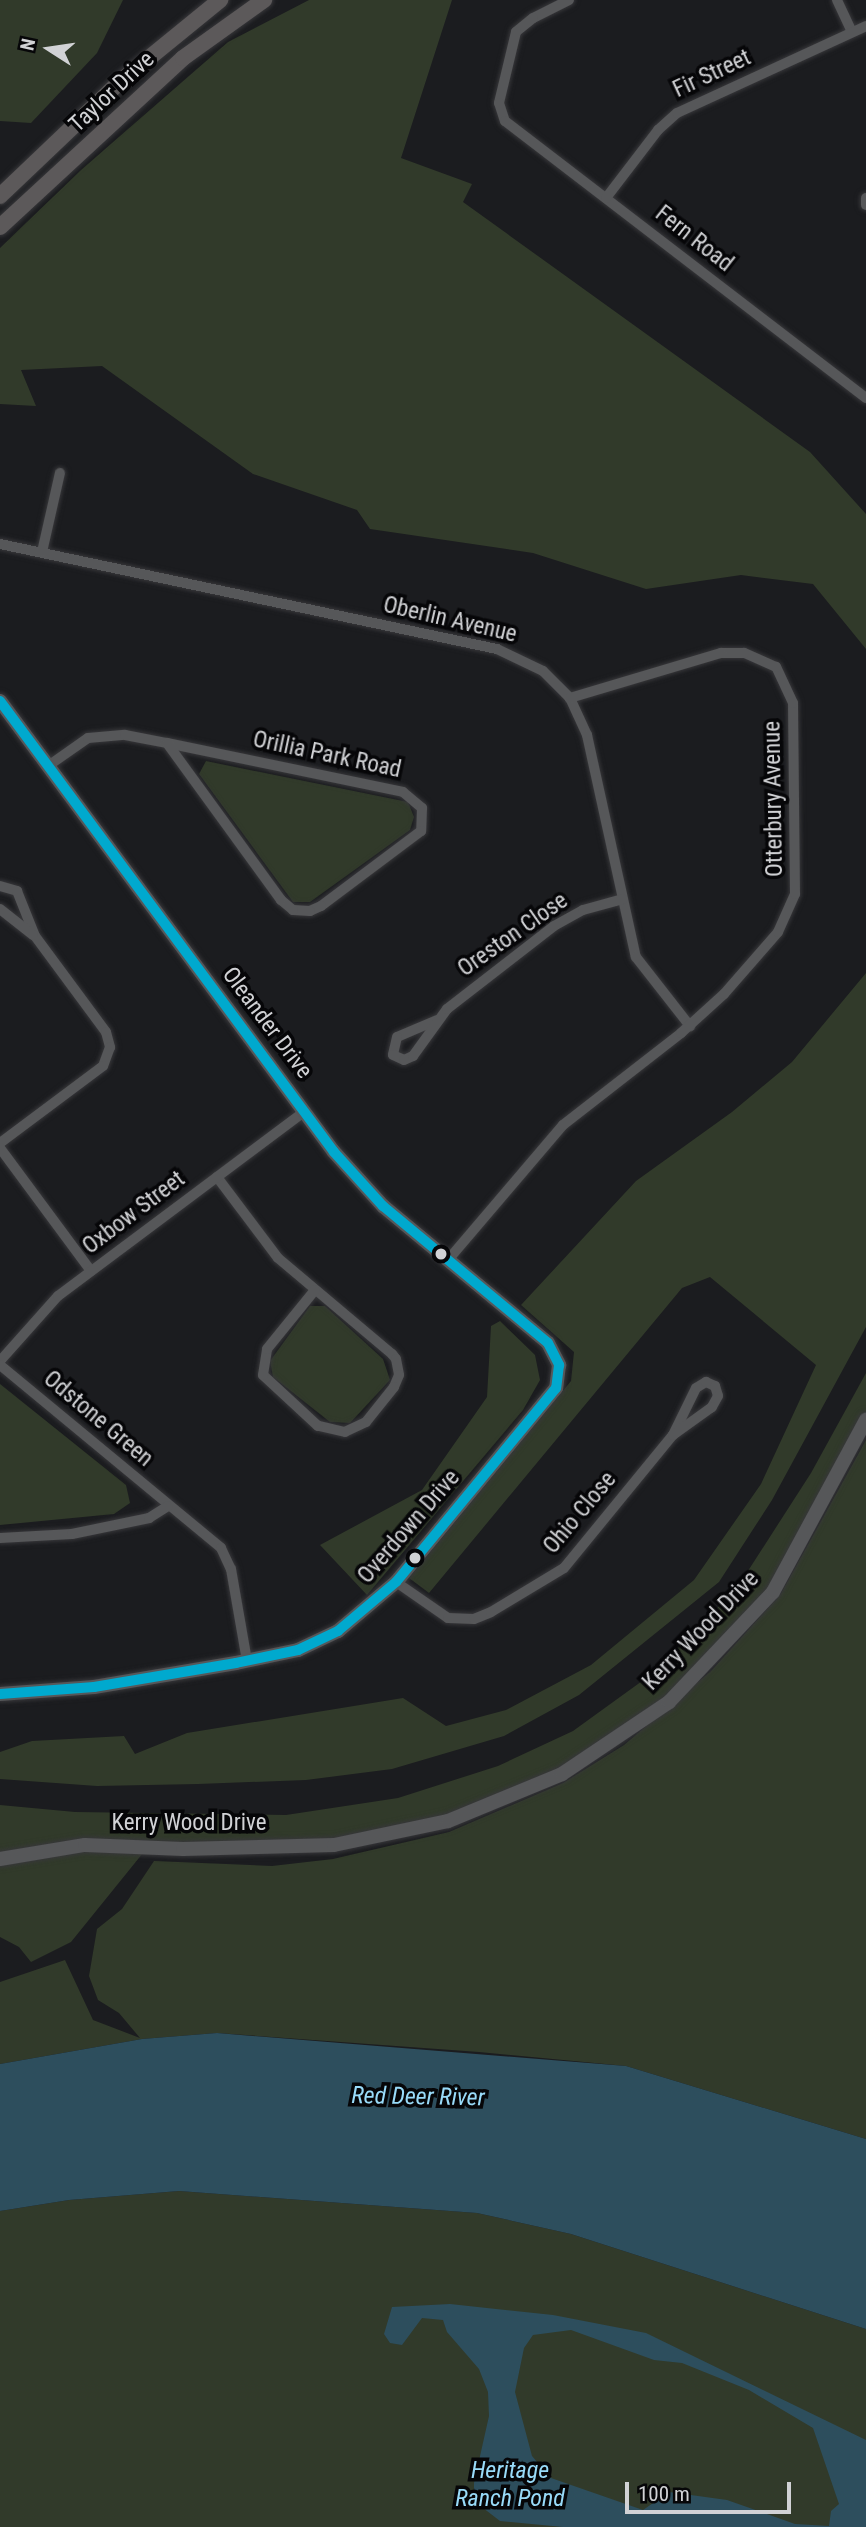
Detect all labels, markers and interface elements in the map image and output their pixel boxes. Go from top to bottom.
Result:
north arrow [14,14,84,84]
text: N [16,36,40,53]
street label: Fir Street [669,44,755,104]
street label: Taylor Drive [64,46,160,138]
street label: Fern Road [650,200,738,278]
street label: Oberlin Avenue [381,591,519,649]
street label: Otterbury Avenue [759,721,789,877]
street label: Orillia Park Road [250,726,404,784]
street label: Oreston Close [453,887,573,983]
street label: Oleander Drive [216,962,318,1084]
street label: Oxbow Street [77,1166,191,1260]
unlabelled marker [434,1247,448,1261]
street label: Odstone Green [38,1365,158,1473]
street label: Overdown Drive [352,1465,466,1589]
street label: Ohio Close [538,1467,622,1559]
unlabelled marker [408,1551,422,1565]
street label: Kerry Wood Drive [637,1566,765,1696]
street label: Kerry Wood Drive [112,1809,266,1837]
water label: Red Deer River [351,2081,485,2113]
water label: Heritage Ranch Pond [455,2457,565,2513]
scale bar [628,2468,794,2512]
text: 100 m [638,2482,690,2506]

